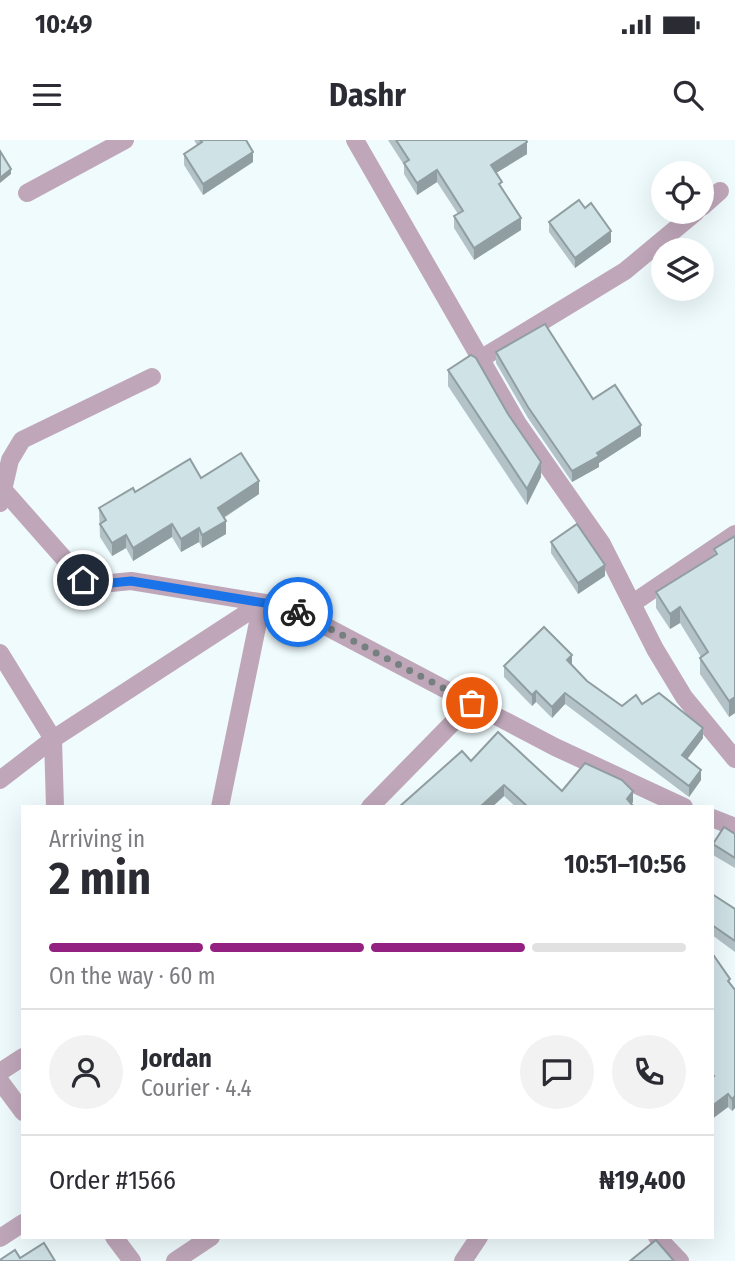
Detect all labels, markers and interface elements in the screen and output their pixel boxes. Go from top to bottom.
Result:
text: 10:49 [35,9,92,40]
icon: menu [28,76,66,114]
text: Dashr [329,76,406,114]
icon: search [669,76,707,114]
map controls [651,161,714,301]
button: locate [651,161,714,224]
button: layers [651,238,714,301]
pin [53,550,113,610]
icon: home [64,561,102,599]
courier [263,577,333,647]
icon: bike [279,593,317,631]
pin [442,673,502,733]
icon: bag [453,684,491,722]
text: Arriving in [49,825,145,853]
text: 10:51–10:56 [564,849,686,880]
text: 2 min [49,851,151,906]
text: On the way · 60 m [49,962,216,990]
button: person [49,1035,123,1109]
button: chat [520,1035,594,1109]
button: phone [612,1035,686,1109]
text: Jordan [141,1043,212,1074]
text: Courier · 4.4 [141,1074,252,1102]
text: Order #1566 [49,1165,176,1196]
text: ₦19,400 [599,1165,686,1196]

